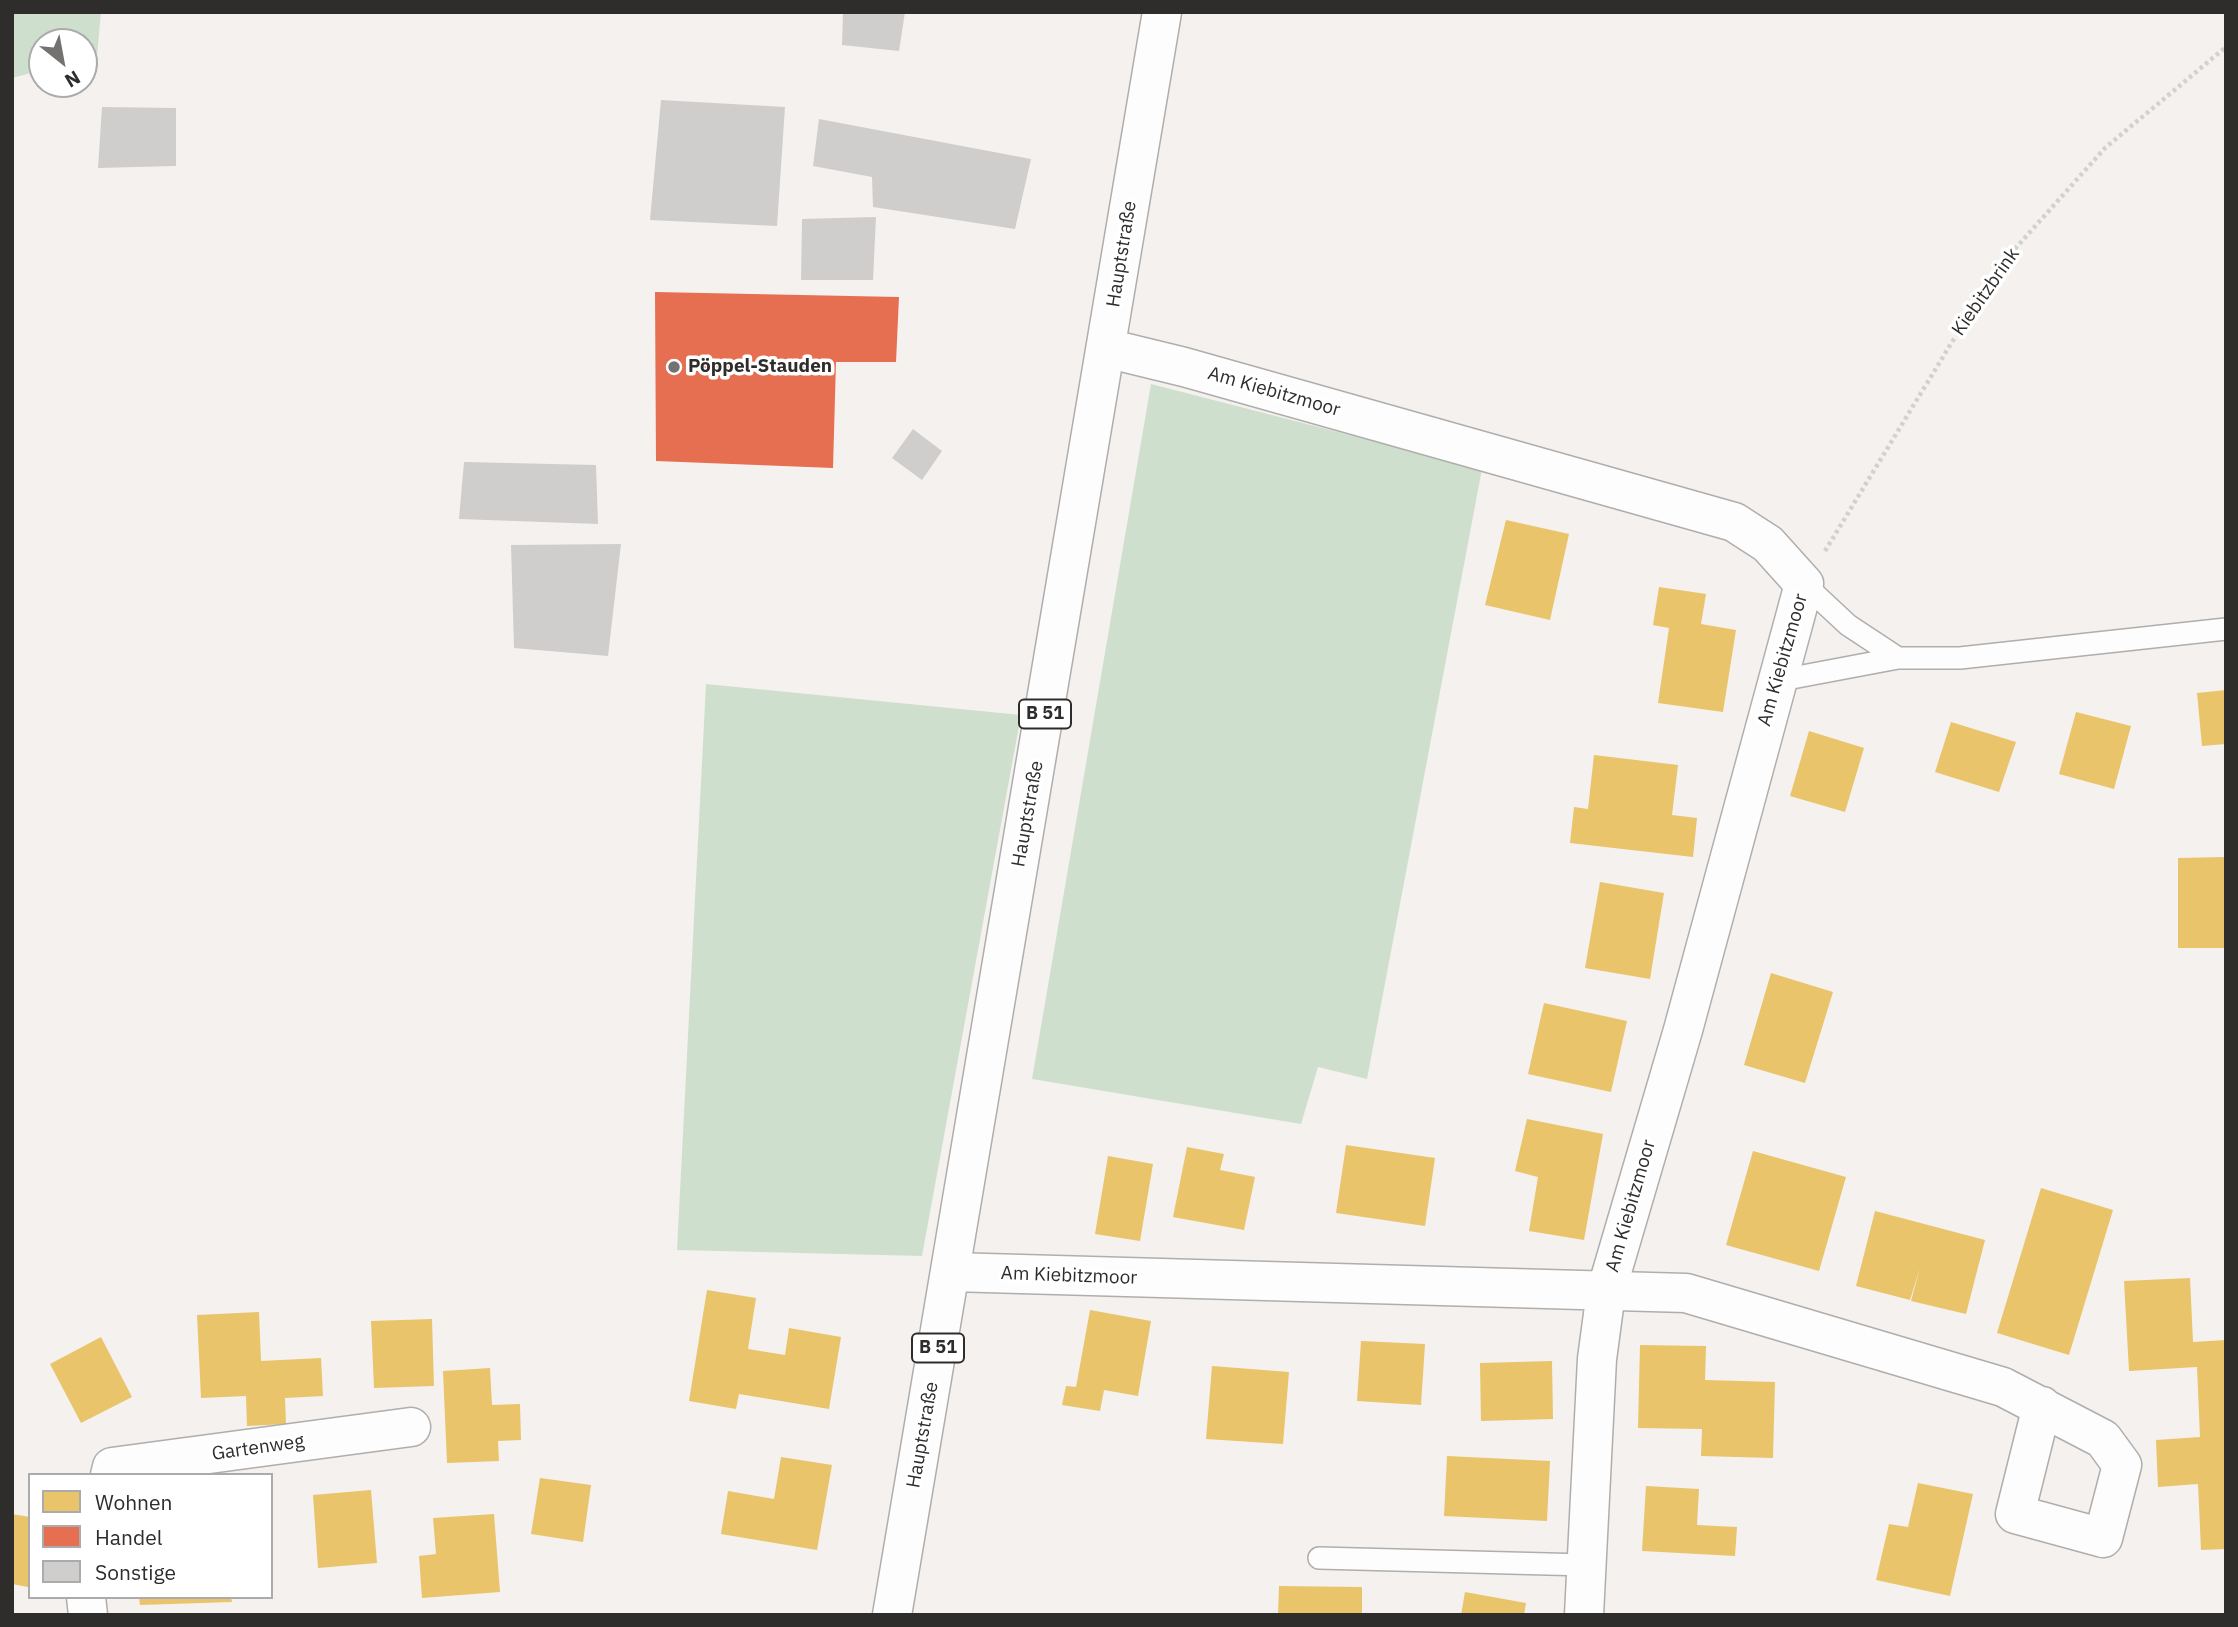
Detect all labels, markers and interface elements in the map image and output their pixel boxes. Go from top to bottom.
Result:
north arrow [28,28,98,98]
text: N [61,65,85,93]
street label: Hauptstraße [1102,199,1142,309]
street label: Kiebitzbrink [1947,244,2025,340]
place label: Pöppel-Stauden [688,356,832,378]
marker: Pöppel-Stauden [666,359,682,375]
street label: Am Kiebitzmoor [1205,362,1343,422]
street label: Am Kiebitzmoor [1753,591,1813,729]
road number: B 51 [1019,700,1071,728]
street label: Hauptstraße [1007,759,1049,869]
street label: Am Kiebitzmoor [1601,1137,1661,1275]
street label: Am Kiebitzmoor [1000,1262,1138,1290]
road number: B 51 [912,1334,964,1363]
street label: Hauptstraße [902,1380,944,1490]
street label: Gartenweg [210,1430,306,1466]
legend [28,1473,273,1599]
text: Wohnen [95,1488,172,1516]
text: Handel [95,1523,162,1551]
text: Sonstige [95,1558,176,1586]

